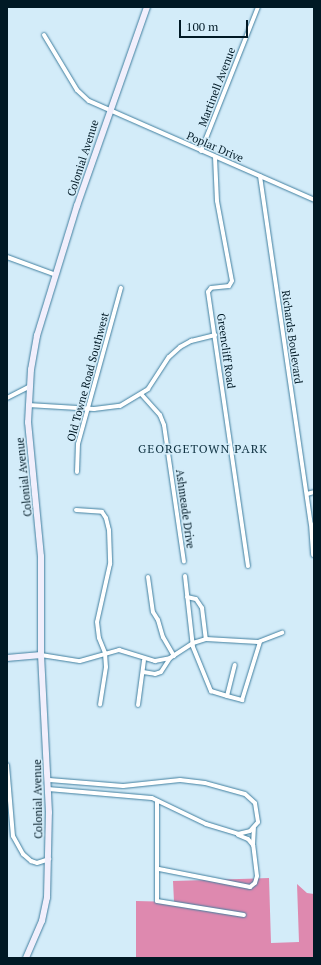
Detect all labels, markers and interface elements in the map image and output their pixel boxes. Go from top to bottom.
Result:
scale bar [181,12,250,38]
text: 100 m [186,19,218,34]
street label: Martinell Avenue [196,45,238,129]
street label: Colonial Avenue [64,118,102,198]
street label: Poplar Drive [185,129,245,165]
street label: Richards Boulevard [279,289,305,385]
street label: Old Towne Road Southwest [64,311,112,443]
street label: Greencliff Road [214,313,238,389]
street label: Colonial Avenue [13,437,35,517]
district label: GEORGETOWN PARK [138,442,268,456]
street label: Ashmeade Drive [173,469,197,549]
street label: Colonial Avenue [31,759,45,839]

